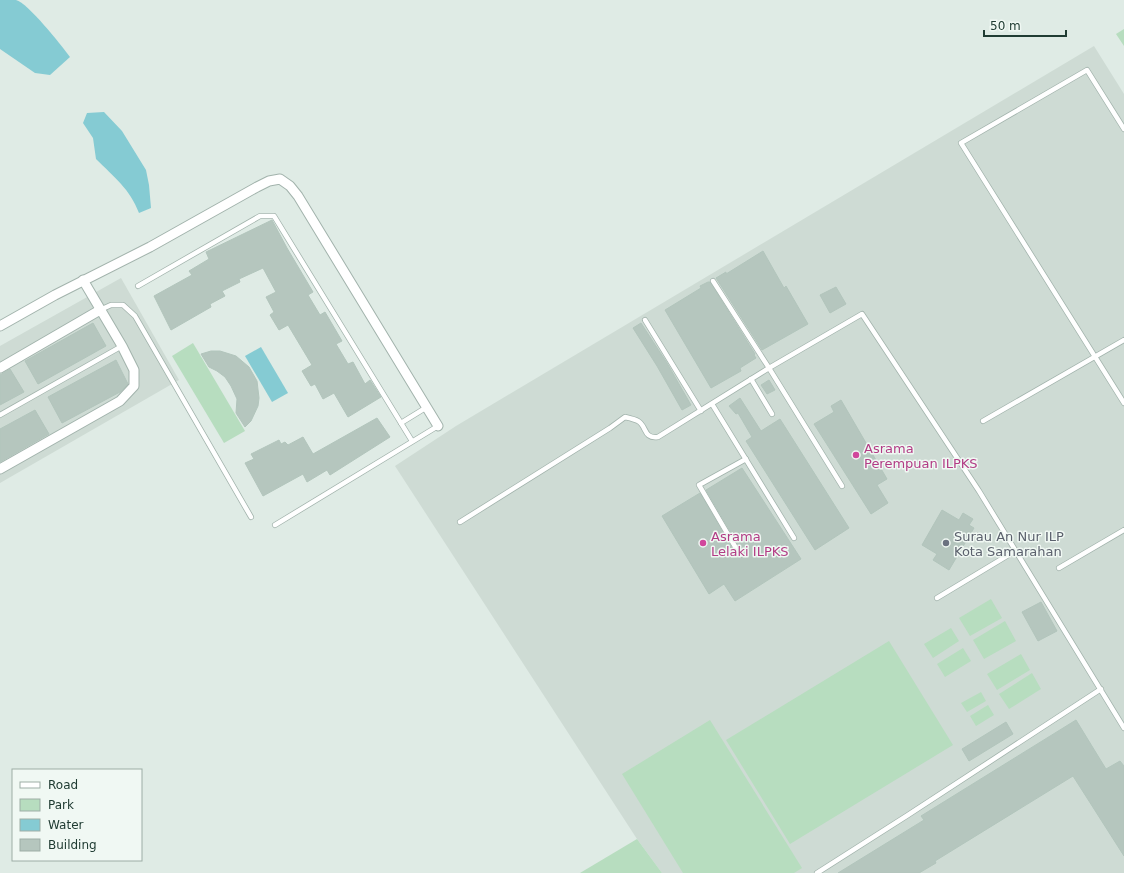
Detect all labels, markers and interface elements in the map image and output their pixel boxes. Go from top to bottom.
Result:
scale bar [984,12,1066,38]
text: 50 m [990,19,1021,33]
place label: Asrama Perempuan ILPKS [864,441,978,471]
marker: Asrama Perempuan ILPKS [851,450,861,460]
place label: Asrama Lelaki ILPKS [711,529,789,559]
place label: Surau An Nur ILP Kota Samarahan [954,529,1064,559]
marker: Asrama Lelaki ILPKS [698,538,708,548]
marker: Surau An Nur ILP Kota Samarahan [941,538,951,548]
legend [12,769,142,861]
text: Road [48,778,78,792]
text: Park [48,798,74,812]
text: Water [48,818,84,832]
text: Building [48,838,97,852]

